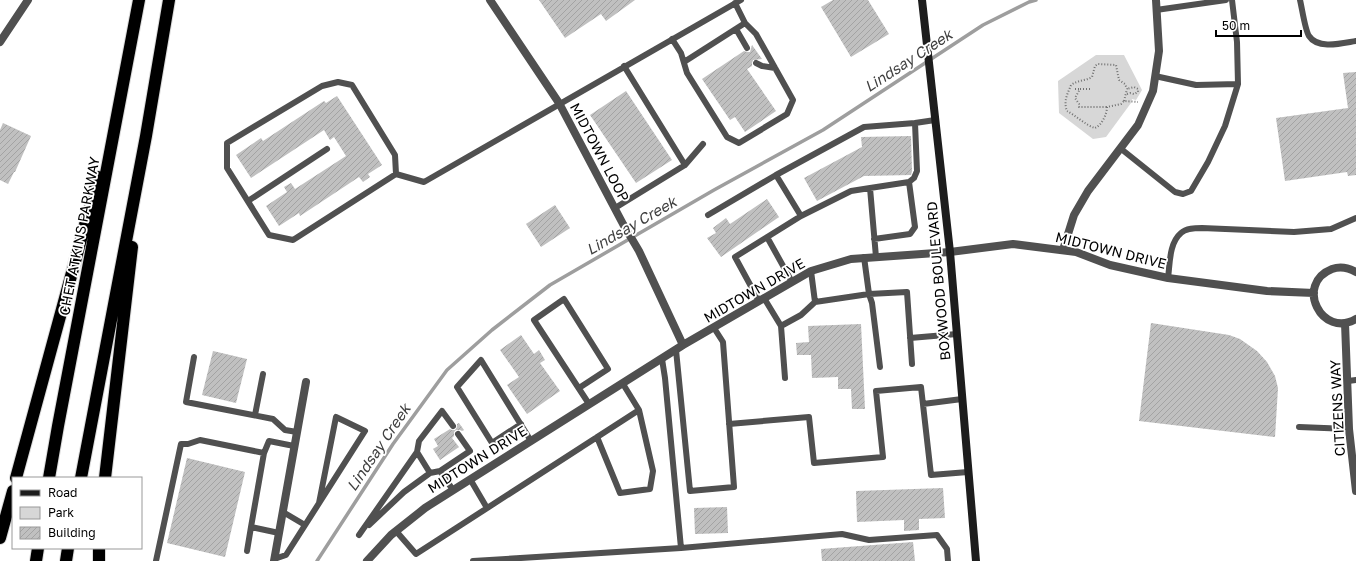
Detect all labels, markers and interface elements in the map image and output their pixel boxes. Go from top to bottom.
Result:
scale bar [1216,12,1301,38]
text: 50 m [1222,18,1250,33]
water label: Lindsay Creek [861,24,957,96]
street label: MIDTOWN LOOP [567,100,633,204]
street label: CHET ATKINS PARKWAY [55,155,103,317]
water label: Lindsay Creek [583,191,681,259]
street label: BOXWOOD BOULEVARD [923,201,953,361]
street label: MIDTOWN DRIVE [1054,228,1168,272]
street label: MIDTOWN DRIVE [700,254,808,326]
street label: CITIZENS WAY [1326,359,1348,457]
water label: Lindsay Creek [342,399,415,494]
street label: MIDTOWN DRIVE [424,422,530,496]
legend [12,477,142,549]
text: Road [48,485,77,500]
text: Park [48,505,74,520]
text: Building [48,525,96,540]

